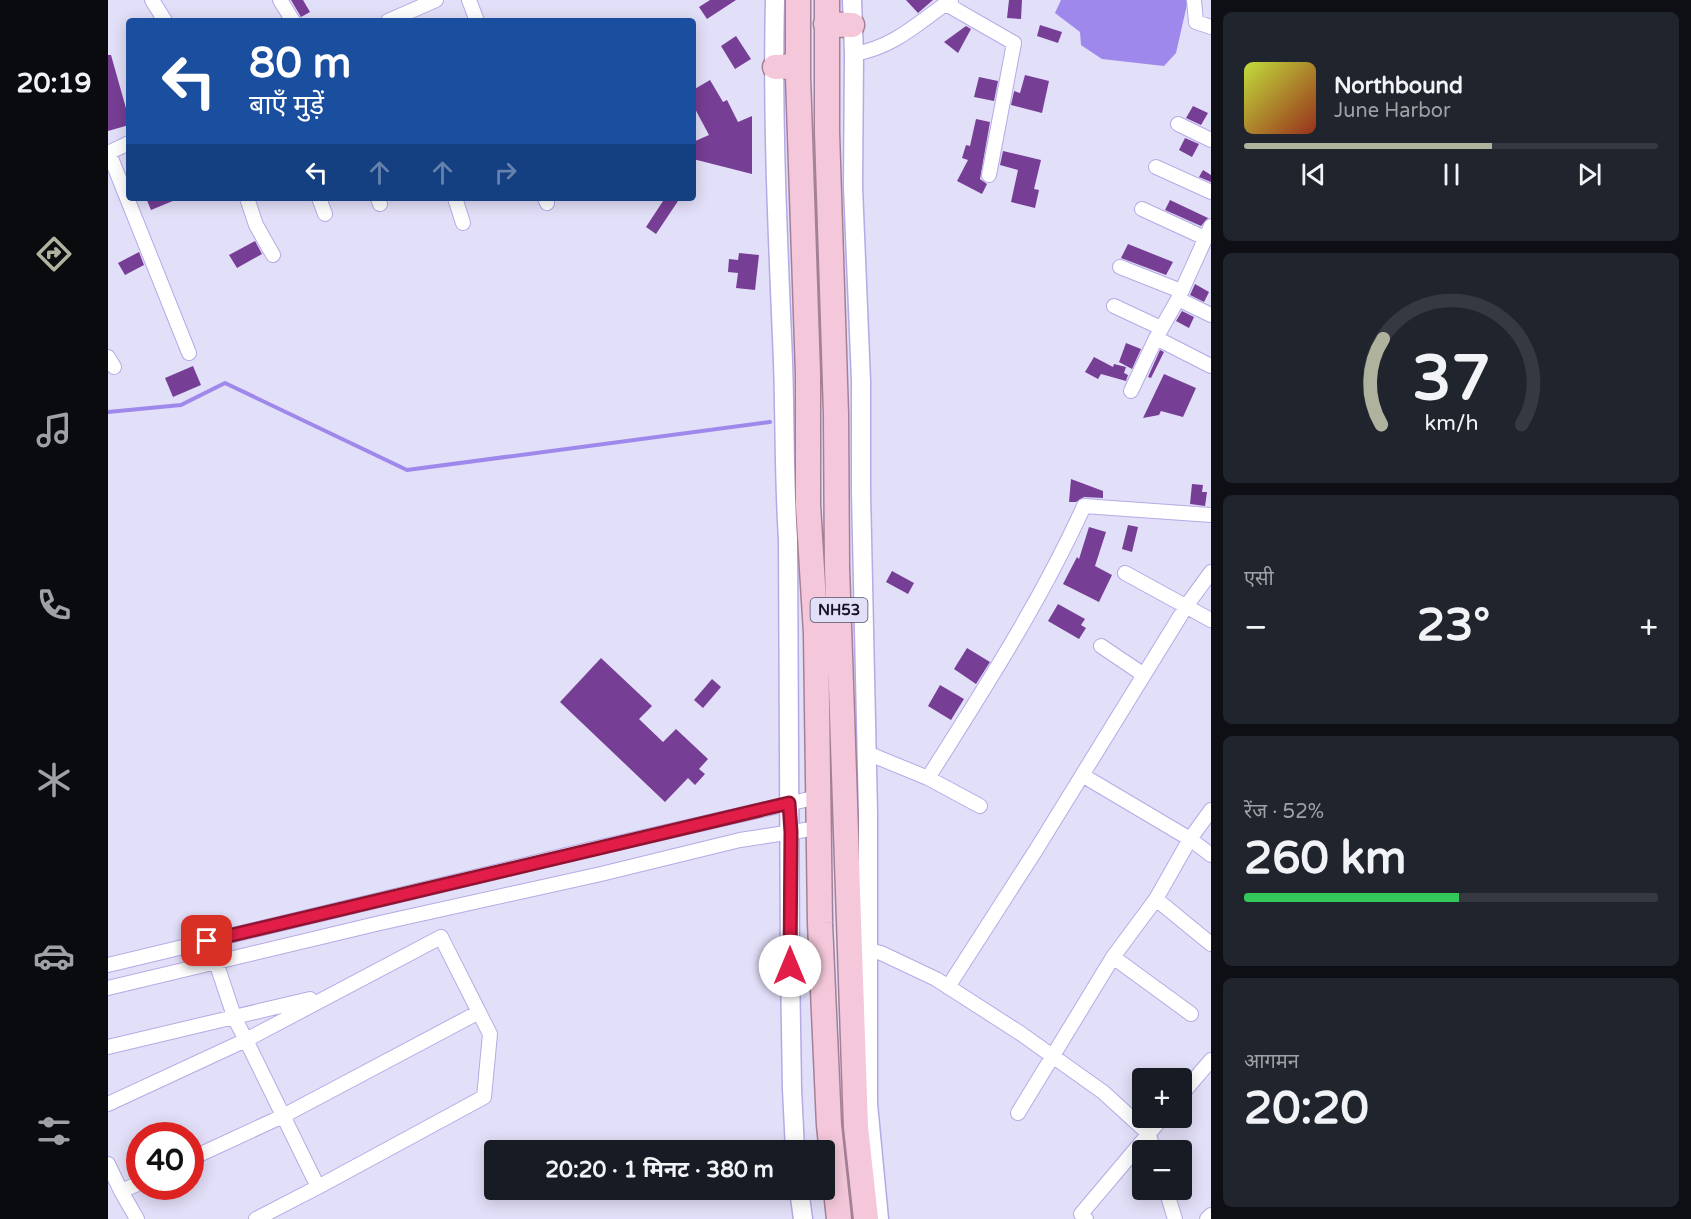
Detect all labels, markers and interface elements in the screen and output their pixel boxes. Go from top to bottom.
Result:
text: 80 m [249,38,351,89]
icon: left [150,42,228,120]
text: 20:19 [17,67,91,100]
text: Northbound [1334,73,1463,99]
text: बाएँ मुड़ें [249,89,324,122]
text: June Harbor [1334,99,1451,123]
icon: left [300,156,333,189]
icon: ahead [363,156,396,189]
icon: ahead [426,156,459,189]
icon: right [489,156,522,189]
icon: previous [1297,158,1330,191]
icon: pause [1435,158,1468,191]
icon: next [1573,158,1606,191]
icon: directions [33,233,75,275]
text: 37 [1412,342,1490,417]
icon: music [33,409,75,451]
text: km/h [1424,411,1478,437]
text: एसी [1244,567,1274,591]
icon: phone [33,584,75,626]
road number: NH53 [810,598,868,622]
text: 23° [1417,599,1490,653]
text: − [1244,608,1268,647]
text: + [1639,608,1658,647]
icon: climate [33,759,75,801]
text: रेंज · 52% [1244,800,1324,824]
text: 260 km [1244,832,1406,886]
pin [181,915,232,966]
icon: arrive [190,924,223,957]
position arrow [758,934,822,998]
icon: car [33,935,75,977]
text: आगमन [1244,1050,1299,1074]
map controls [1132,1068,1192,1200]
button: + [1132,1068,1192,1128]
text: 20:20 [1244,1082,1369,1136]
icon: filters [33,1110,75,1152]
speed limit sign: 40 [126,1122,204,1200]
button: − [1132,1140,1192,1200]
text: 20:20 · 1 मिनट · 380 m [545,1157,774,1183]

